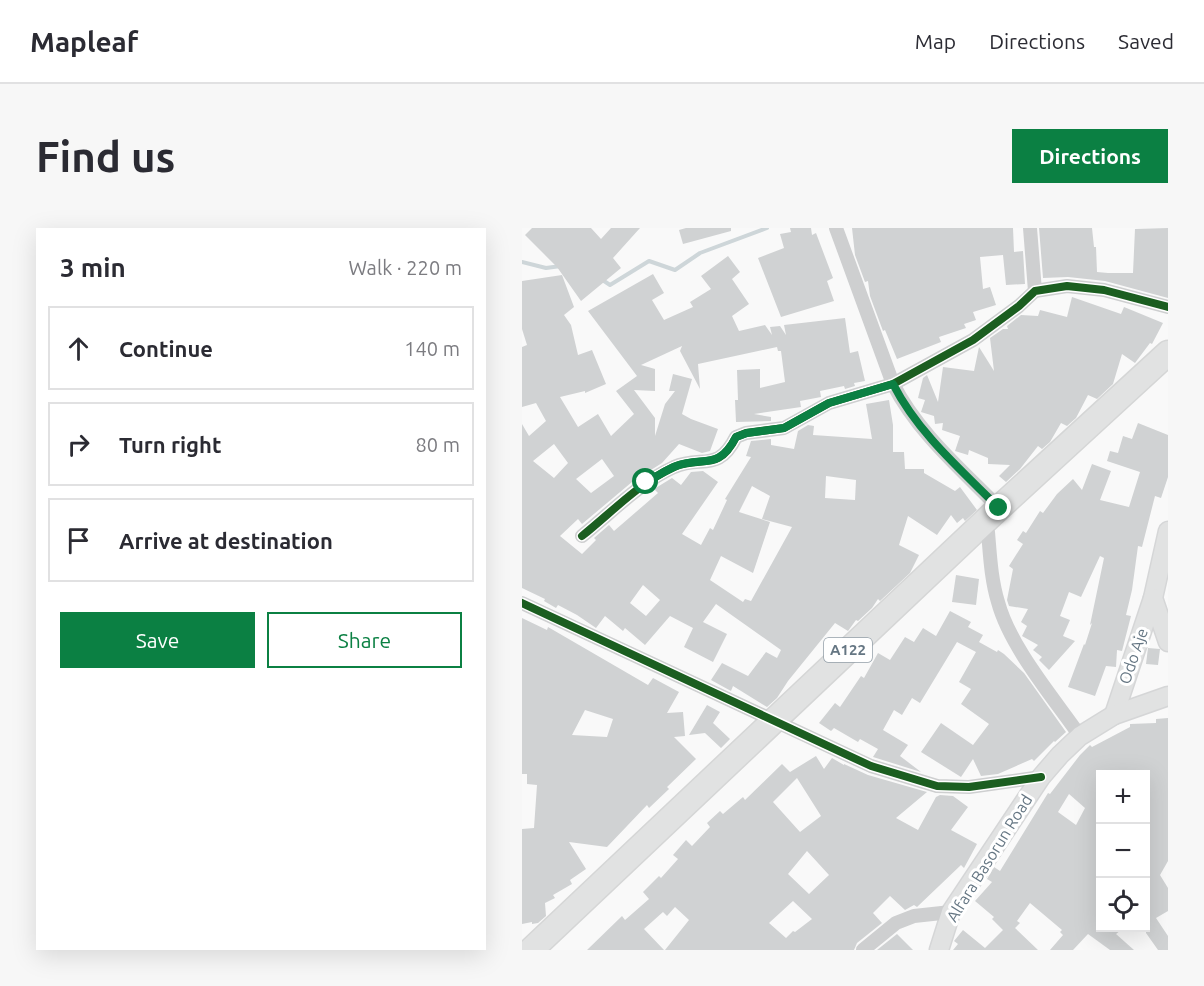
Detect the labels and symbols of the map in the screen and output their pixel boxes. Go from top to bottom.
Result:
route start [632,468,658,494]
route end [985,494,1011,520]
street label: Odo Aje [1115,626,1151,686]
road number: A122 [824,638,872,662]
street label: Alfara Basorun Road [943,791,1035,925]

